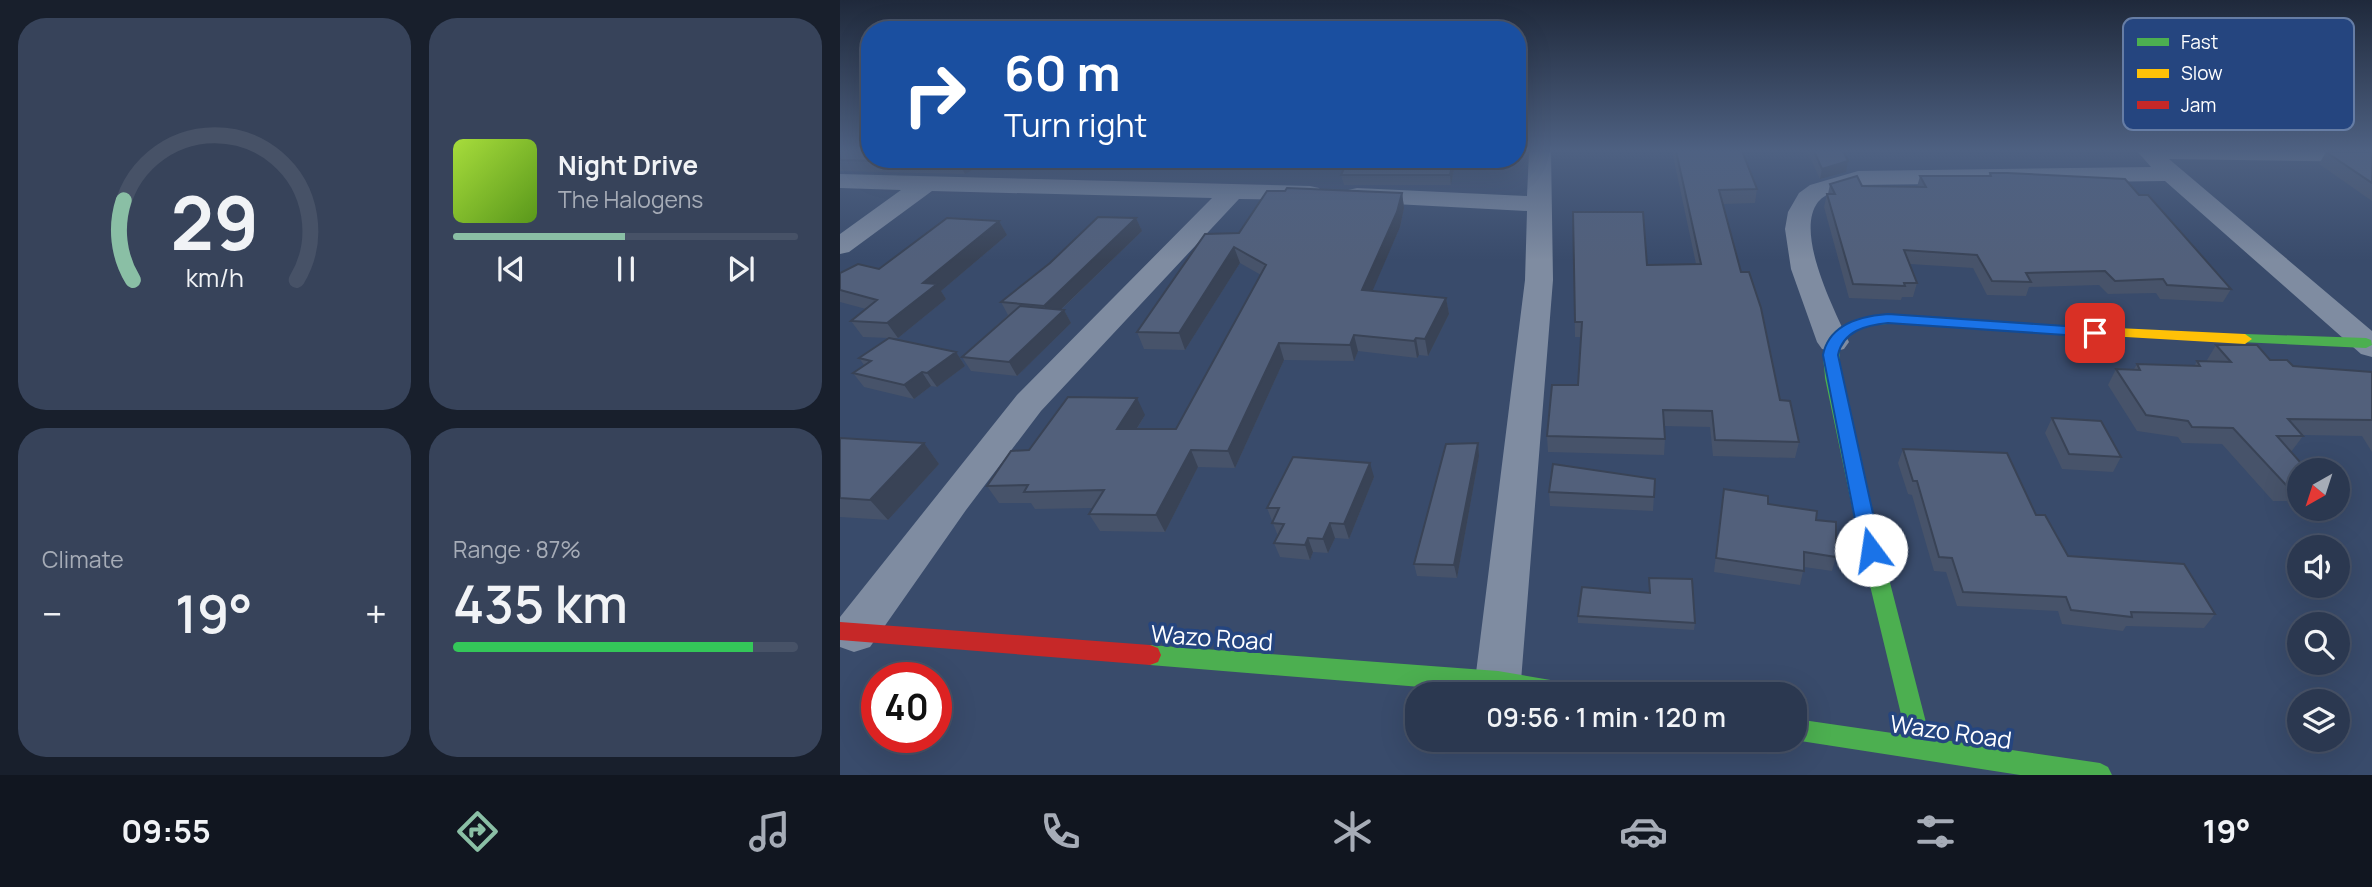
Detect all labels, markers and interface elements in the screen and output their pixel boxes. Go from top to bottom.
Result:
legend [2123,18,2354,130]
text: Fast [2181,29,2218,55]
text: 60 m [1004,39,1121,106]
icon: right [889,49,980,140]
text: Slow [2181,60,2223,86]
text: Jam [2181,92,2216,118]
text: Turn right [1004,103,1147,147]
text: Night Drive [558,147,698,183]
text: 29 [170,172,259,272]
text: The Halogens [558,183,703,215]
icon: previous [492,250,530,288]
icon: pause [607,250,645,288]
icon: next [722,250,760,288]
text: km/h [185,260,244,295]
pin [2065,303,2125,363]
icon: arrive [2076,314,2114,352]
north arrow [2287,458,2350,522]
map controls [2287,458,2350,752]
position arrow [1834,513,1908,587]
text: Range · 87% [453,533,581,565]
button: sound [2287,535,2350,598]
text: Climate [42,543,124,575]
text: 435 km [453,568,628,639]
text: 19° [175,578,253,649]
text: − [42,587,63,639]
text: + [365,587,387,639]
button: search [2287,612,2350,675]
street label: Wazo Road [1150,616,1274,658]
speed limit sign: 40 [861,662,952,753]
button: layers [2287,689,2350,752]
text: 09:56 · 1 min · 120 m [1486,699,1726,735]
street label: Wazo Road [1888,706,2014,756]
icon: directions [453,807,502,856]
icon: music [745,807,794,856]
icon: phone [1036,807,1085,856]
icon: climate [1328,807,1377,856]
icon: car [1619,807,1668,856]
icon: filters [1911,807,1960,856]
text: 09:55 [121,809,211,853]
text: 19° [2202,809,2251,853]

